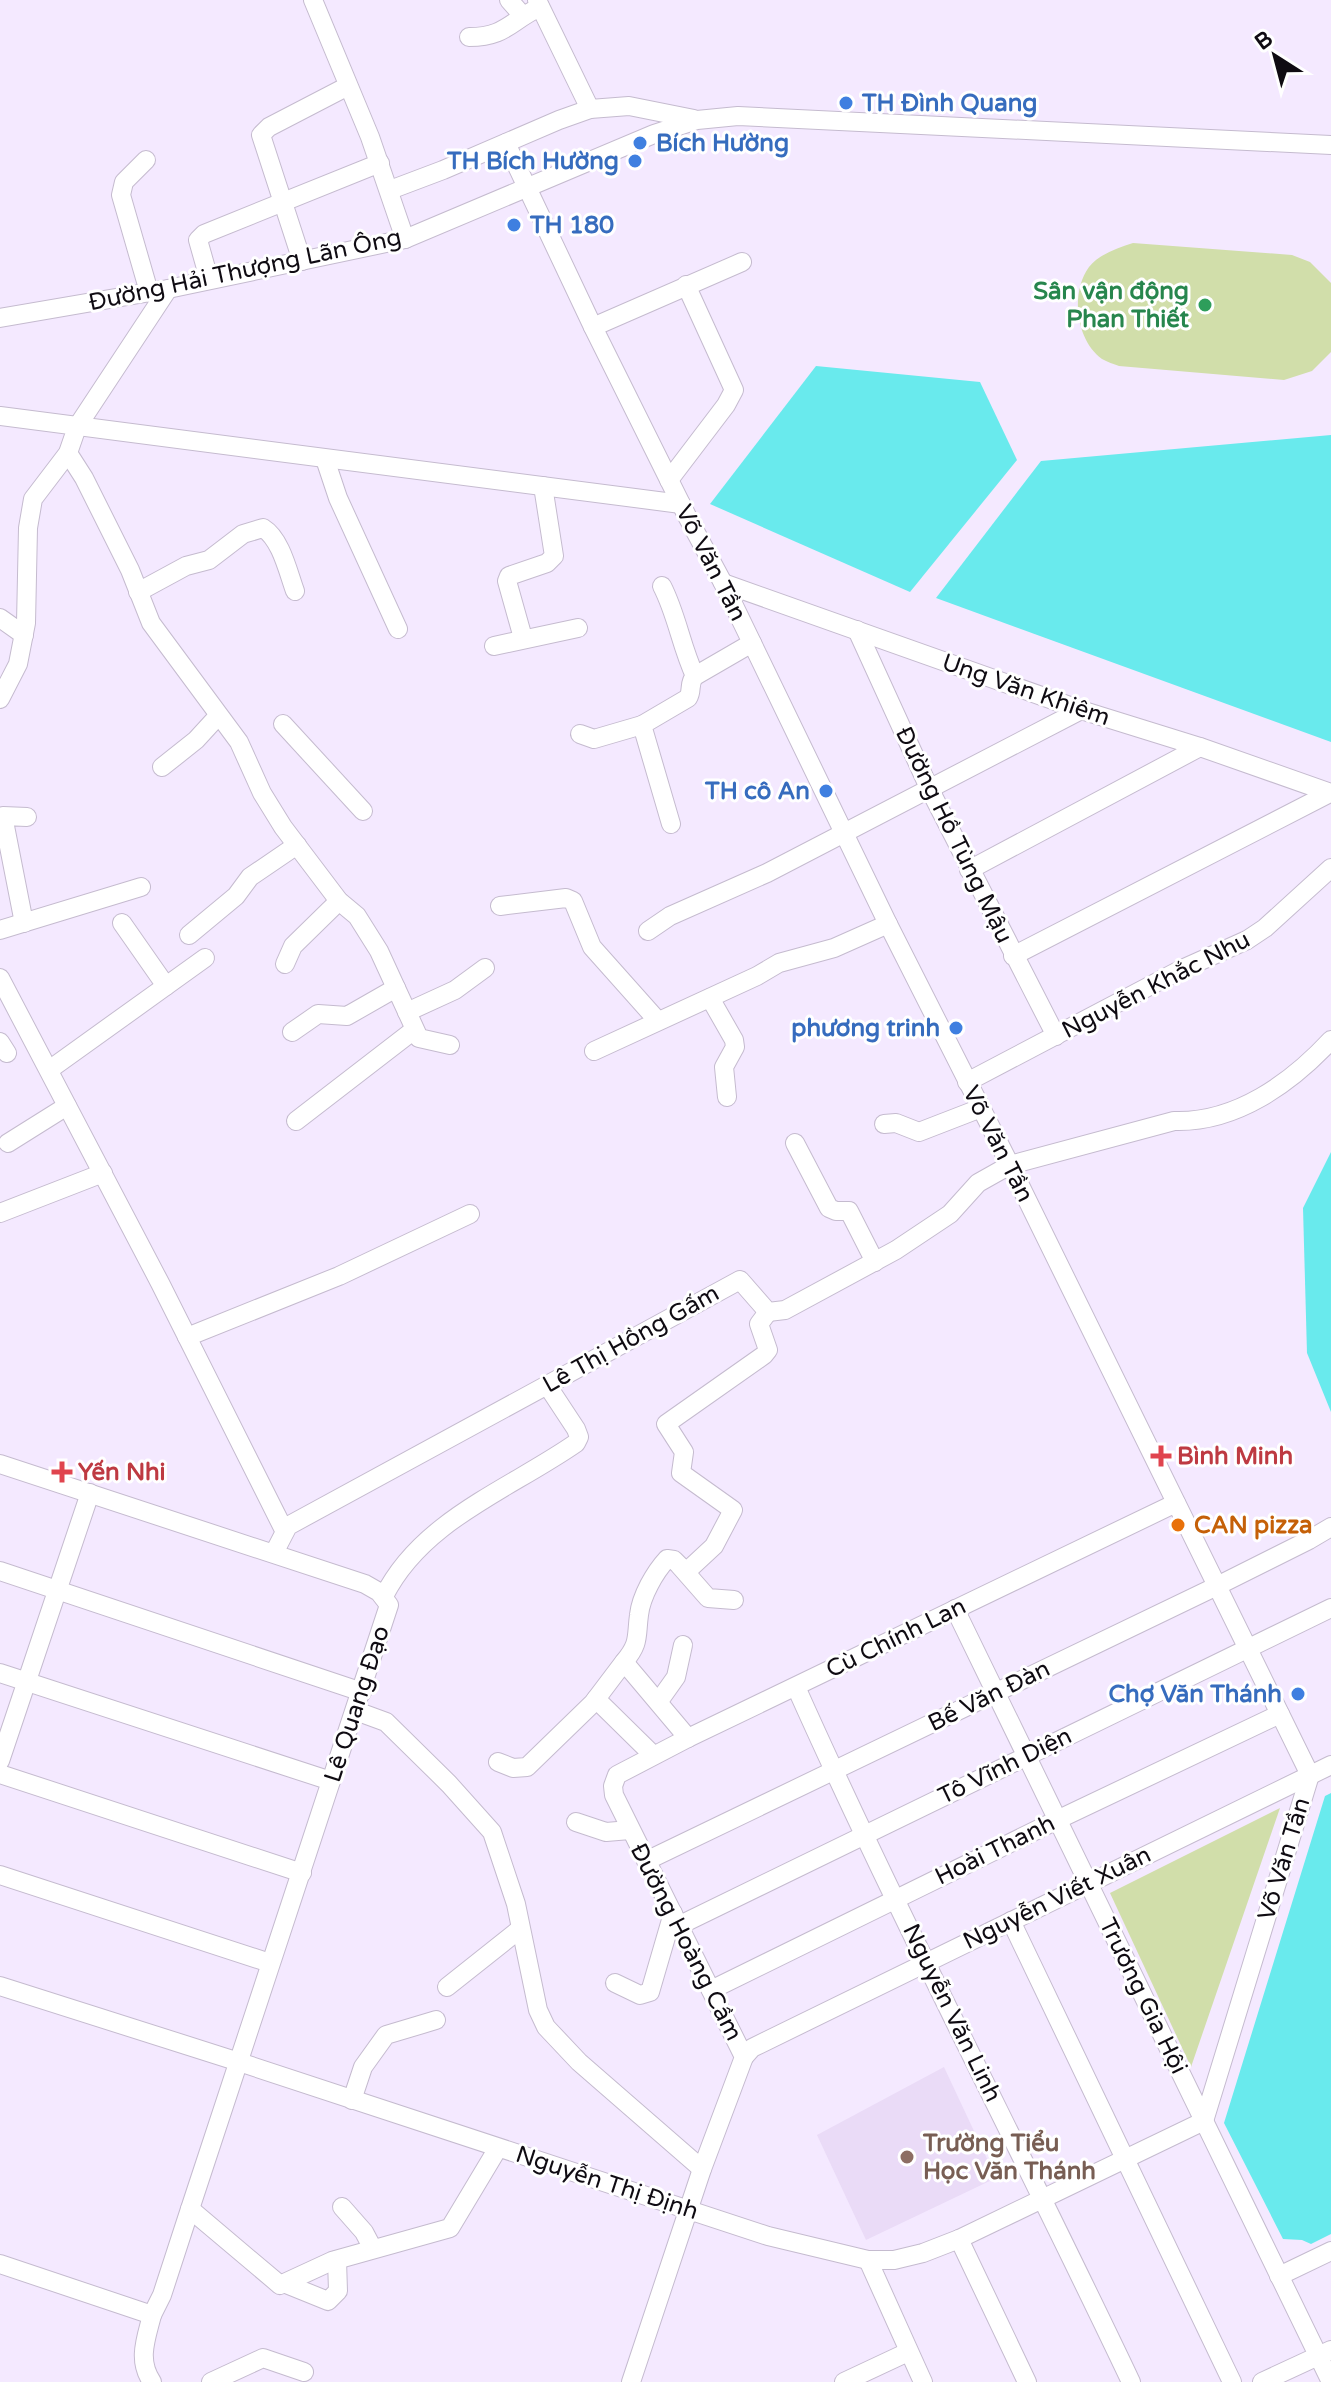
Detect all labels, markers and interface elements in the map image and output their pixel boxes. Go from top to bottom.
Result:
north arrow [1235,16,1315,96]
text: B [1250,26,1278,56]
place label: TH Đình Quang [861,89,1038,118]
marker: TH Đình Quang [837,94,855,112]
place label: Bích Hường [656,129,789,158]
marker: Bích Hường [631,134,649,152]
place label: TH Bích Hường [446,147,619,176]
marker: TH Bích Hường [626,152,644,170]
place label: TH 180 [529,211,614,240]
marker: TH 180 [505,216,523,234]
street label: Đường Hải Thượng Lãn Ông [86,223,404,317]
place label: Sân vận động Phan Thiết [1033,277,1190,334]
marker: Sân vận động Phan Thiết [1196,296,1214,314]
street label: Võ Văn Tần [669,500,753,626]
street label: Ung Văn Khiêm [938,648,1114,732]
street label: Đường Hồ Tùng Mậu [889,722,1019,948]
place label: TH cô An [704,777,810,806]
marker: TH cô An [817,782,835,800]
street label: Nguyễn Khắc Nhu [1057,925,1255,1045]
place label: phương trinh [791,1014,940,1043]
marker: phương trinh [947,1019,965,1037]
street label: Võ Văn Tần [956,1081,1040,1207]
street label: Lê Thị Hồng Gấm [538,1279,724,1399]
place label: Bình Minh [1177,1442,1293,1471]
marker: Bình Minh [1152,1447,1170,1465]
place label: Yến Nhi [78,1458,166,1487]
marker: Yến Nhi [53,1463,71,1481]
place label: CAN pizza [1194,1511,1313,1540]
marker: CAN pizza [1169,1516,1187,1534]
street label: Cù Chính Lan [821,1592,971,1684]
street label: Lê Quang Đạo [318,1622,396,1786]
street label: Bế Văn Đàn [923,1654,1055,1738]
place label: Chợ Văn Thánh [1108,1680,1282,1709]
marker: Chợ Văn Thánh [1289,1685,1307,1703]
street label: Tô Vĩnh Diện [934,1721,1076,1811]
street label: Võ Văn Tần [1252,1794,1316,1924]
street label: Hoài Thanh [930,1808,1060,1892]
street label: Đường Hoàng Cầm [624,1839,748,2045]
street label: Nguyễn Viết Xuân [958,1840,1156,1956]
street label: Trương Gia Hội [1093,1913,1193,2079]
street label: Nguyễn Văn Linh [896,1919,1008,2107]
place label: Trường Tiểu Học Văn Thánh [922,2129,1096,2186]
street label: Nguyễn Thị Định [512,2140,702,2226]
marker: Trường Tiểu Học Văn Thánh [898,2148,916,2166]

